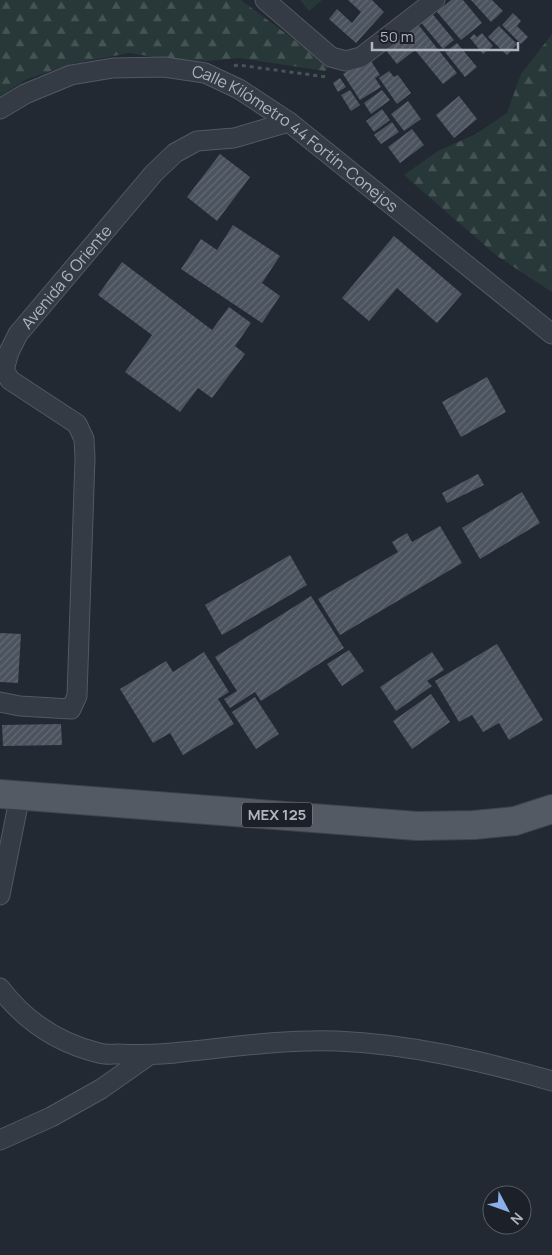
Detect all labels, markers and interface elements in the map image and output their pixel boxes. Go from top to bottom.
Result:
scale bar [372,20,518,52]
text: 50 m [380,26,414,47]
street label: Calle Kilómetro 44 Fortín-Conejos [191,60,403,217]
street label: Avenida 6 Oriente [16,220,117,333]
road number: MEX 125 [242,802,312,828]
north arrow [482,1185,532,1235]
text: N [507,1209,528,1229]

